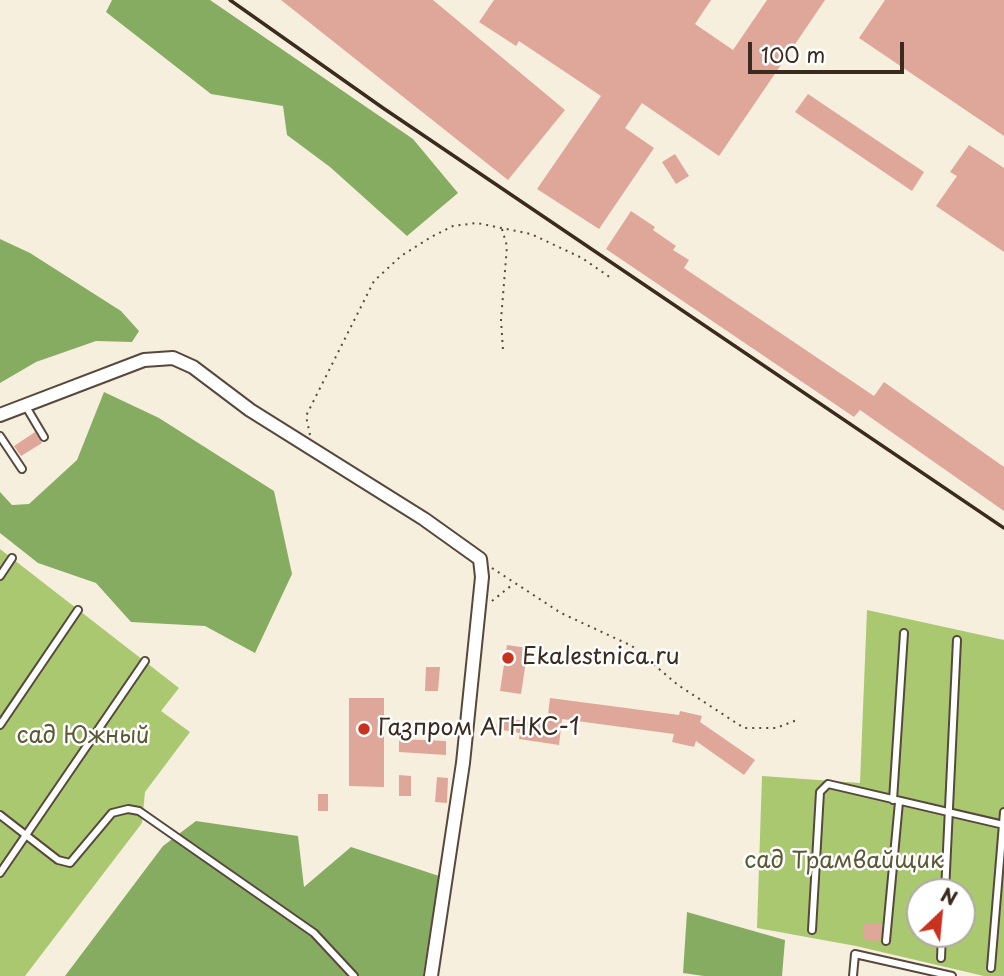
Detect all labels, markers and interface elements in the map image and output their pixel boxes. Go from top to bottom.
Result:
scale bar [752,28,908,72]
text: 100 m [761,38,825,70]
place label: Ekalestnica.ru [522,644,680,672]
marker: Ekalestnica.ru [500,650,516,666]
place label: Газпром АГНКС-1 [378,715,580,743]
marker: Газпром АГНКС-1 [356,721,372,737]
park label: сад Южный [16,723,150,751]
park label: сад Трамвайщик [744,848,944,876]
north arrow [906,878,976,948]
text: N [936,880,962,912]

